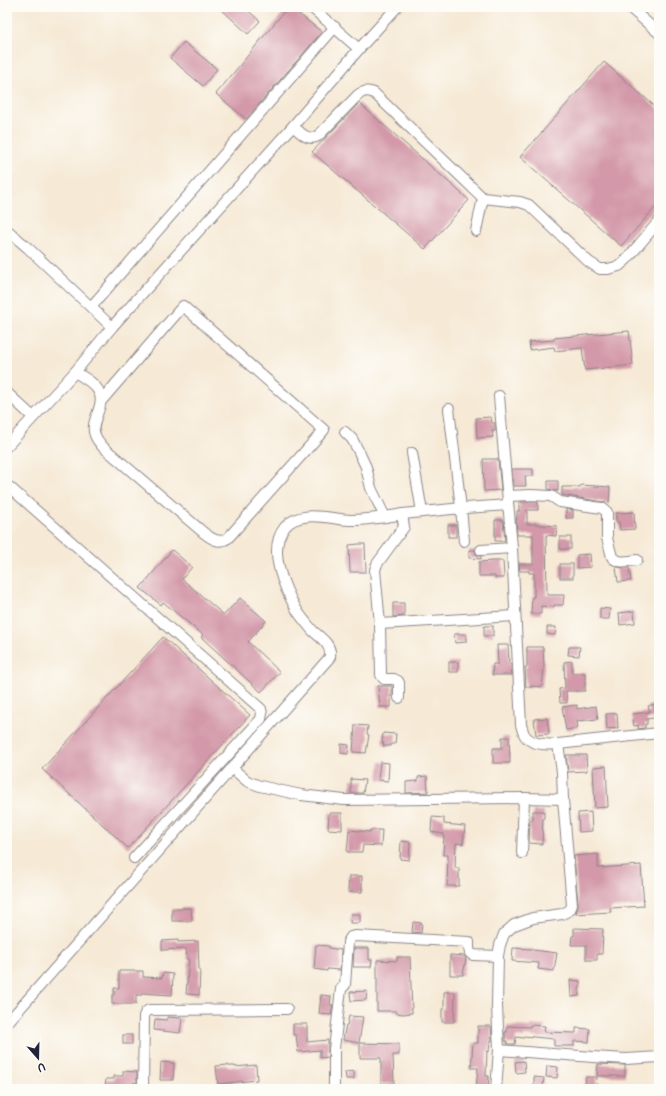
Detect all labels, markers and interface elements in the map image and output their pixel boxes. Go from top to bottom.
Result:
north arrow [18,1038,58,1078]
text: U [36,1060,47,1074]

